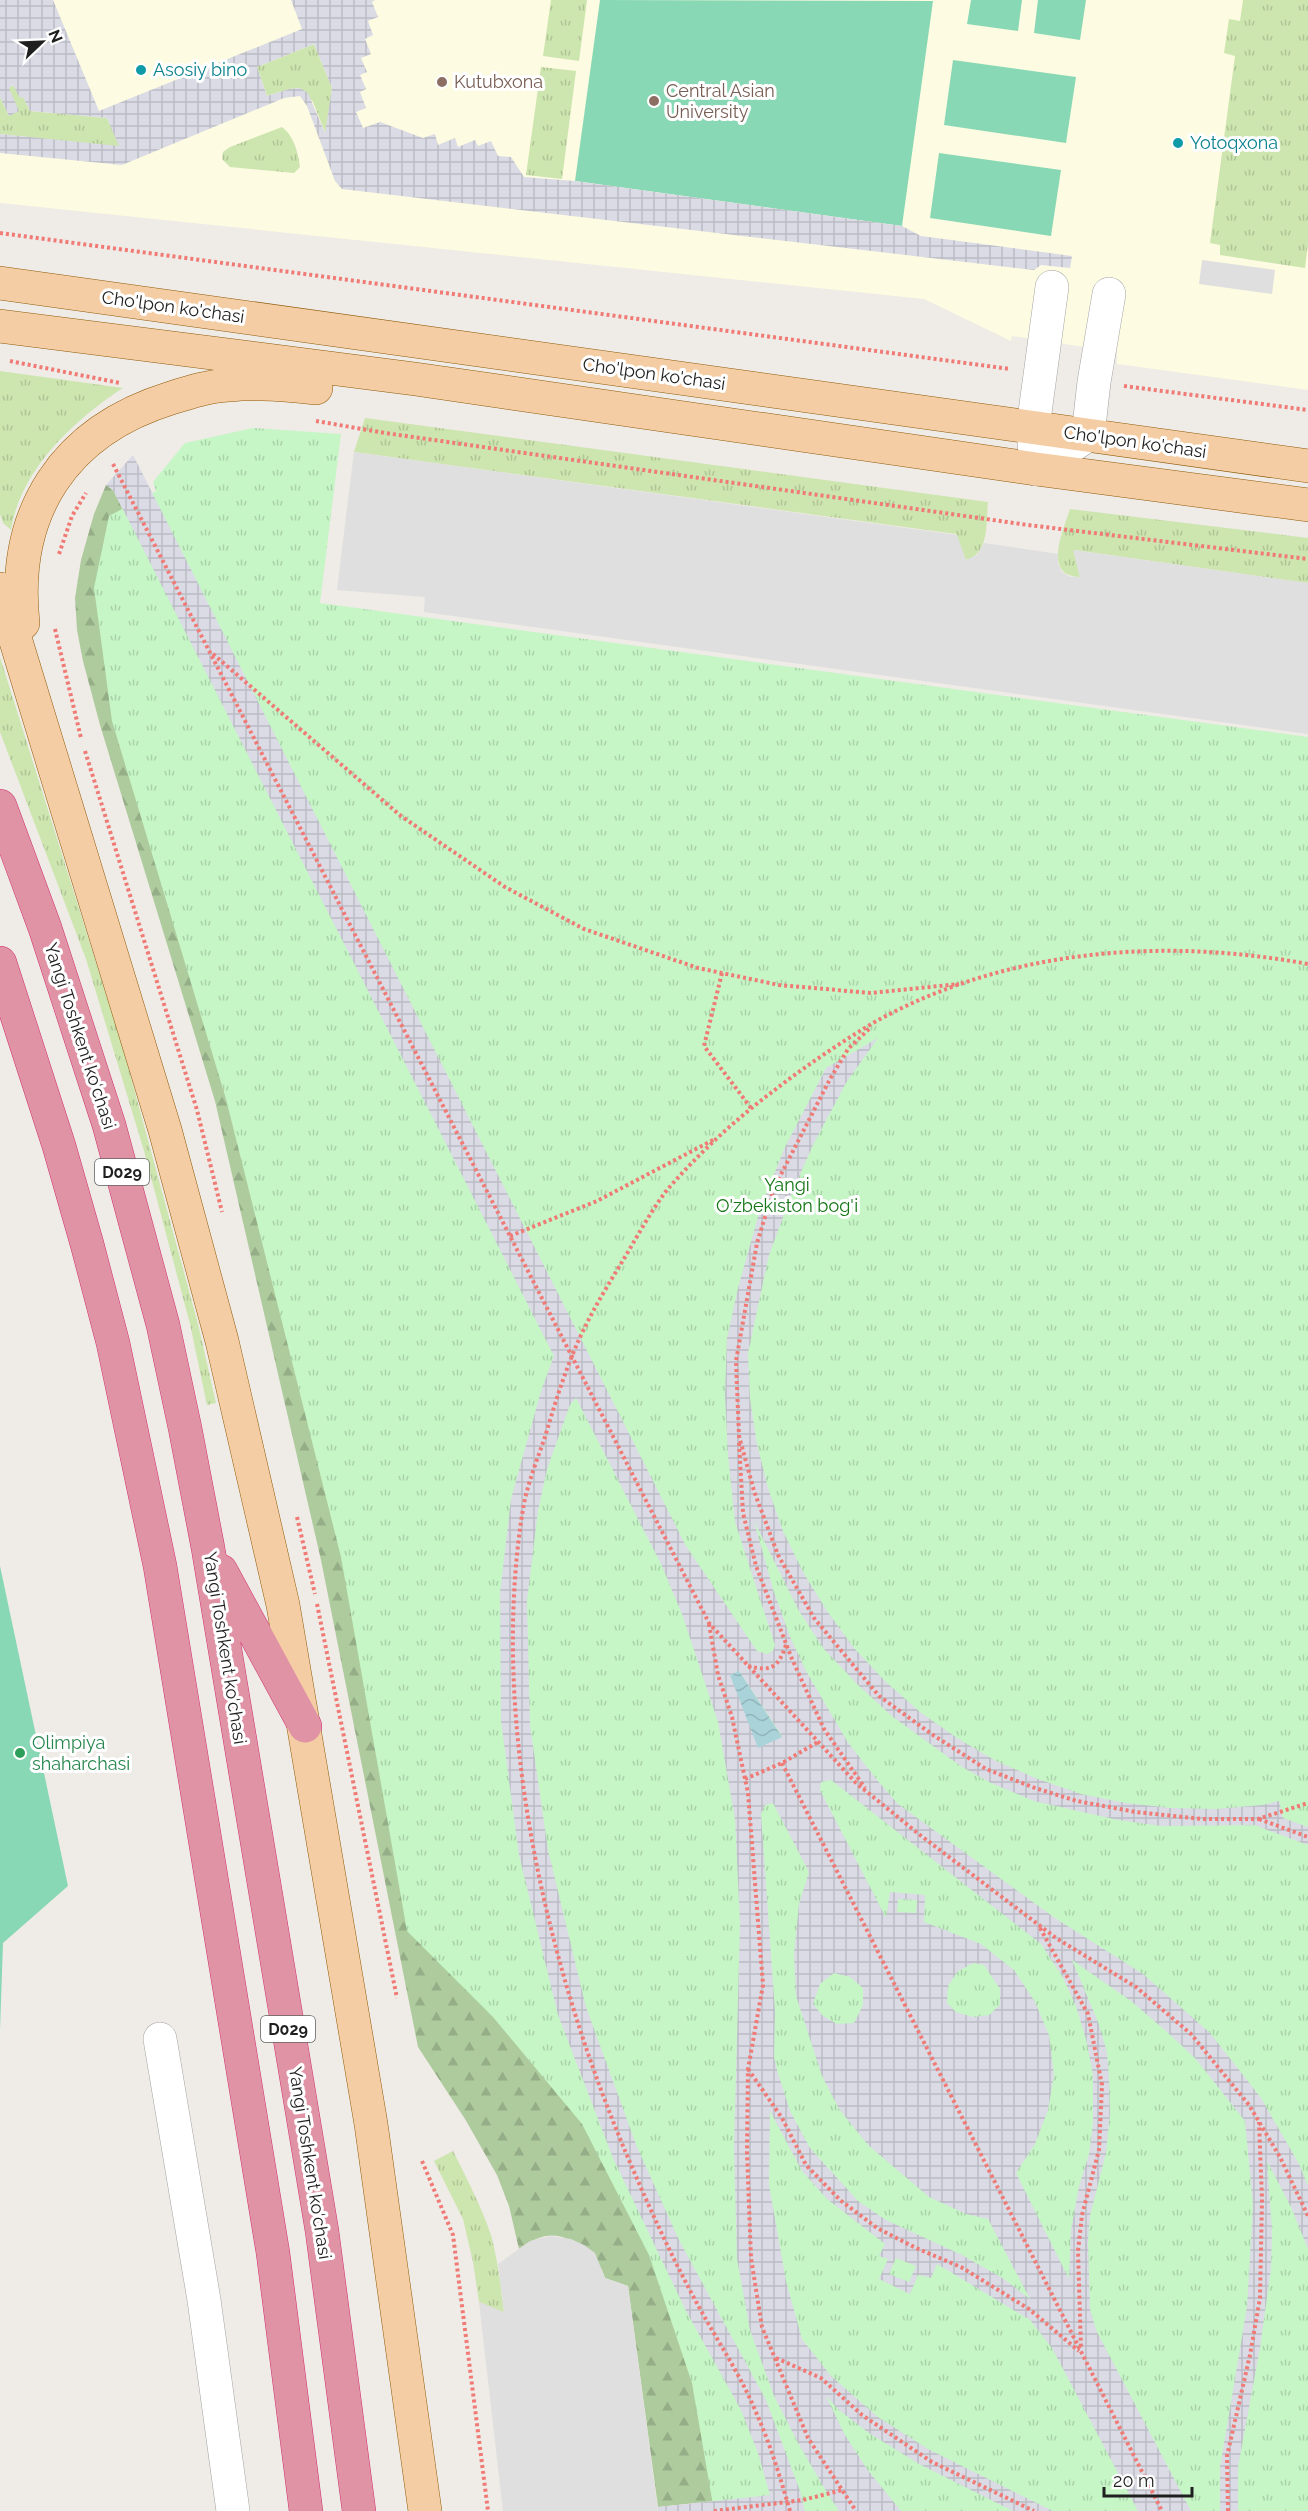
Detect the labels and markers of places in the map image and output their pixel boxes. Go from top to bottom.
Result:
place label: Asosiy bino [153,59,247,80]
marker: Asosiy bino [134,63,148,77]
place label: Kutubxona [454,71,543,92]
marker: Kutubxona [435,75,449,89]
place label: Central Asian University [666,80,775,122]
marker: Central Asian University [647,94,661,108]
place label: Yotoqxona [1190,132,1278,153]
marker: Yotoqxona [1171,136,1185,150]
place label: Olimpiya shaharchasi [32,1732,130,1774]
marker: Olimpiya shaharchasi [13,1746,27,1760]

